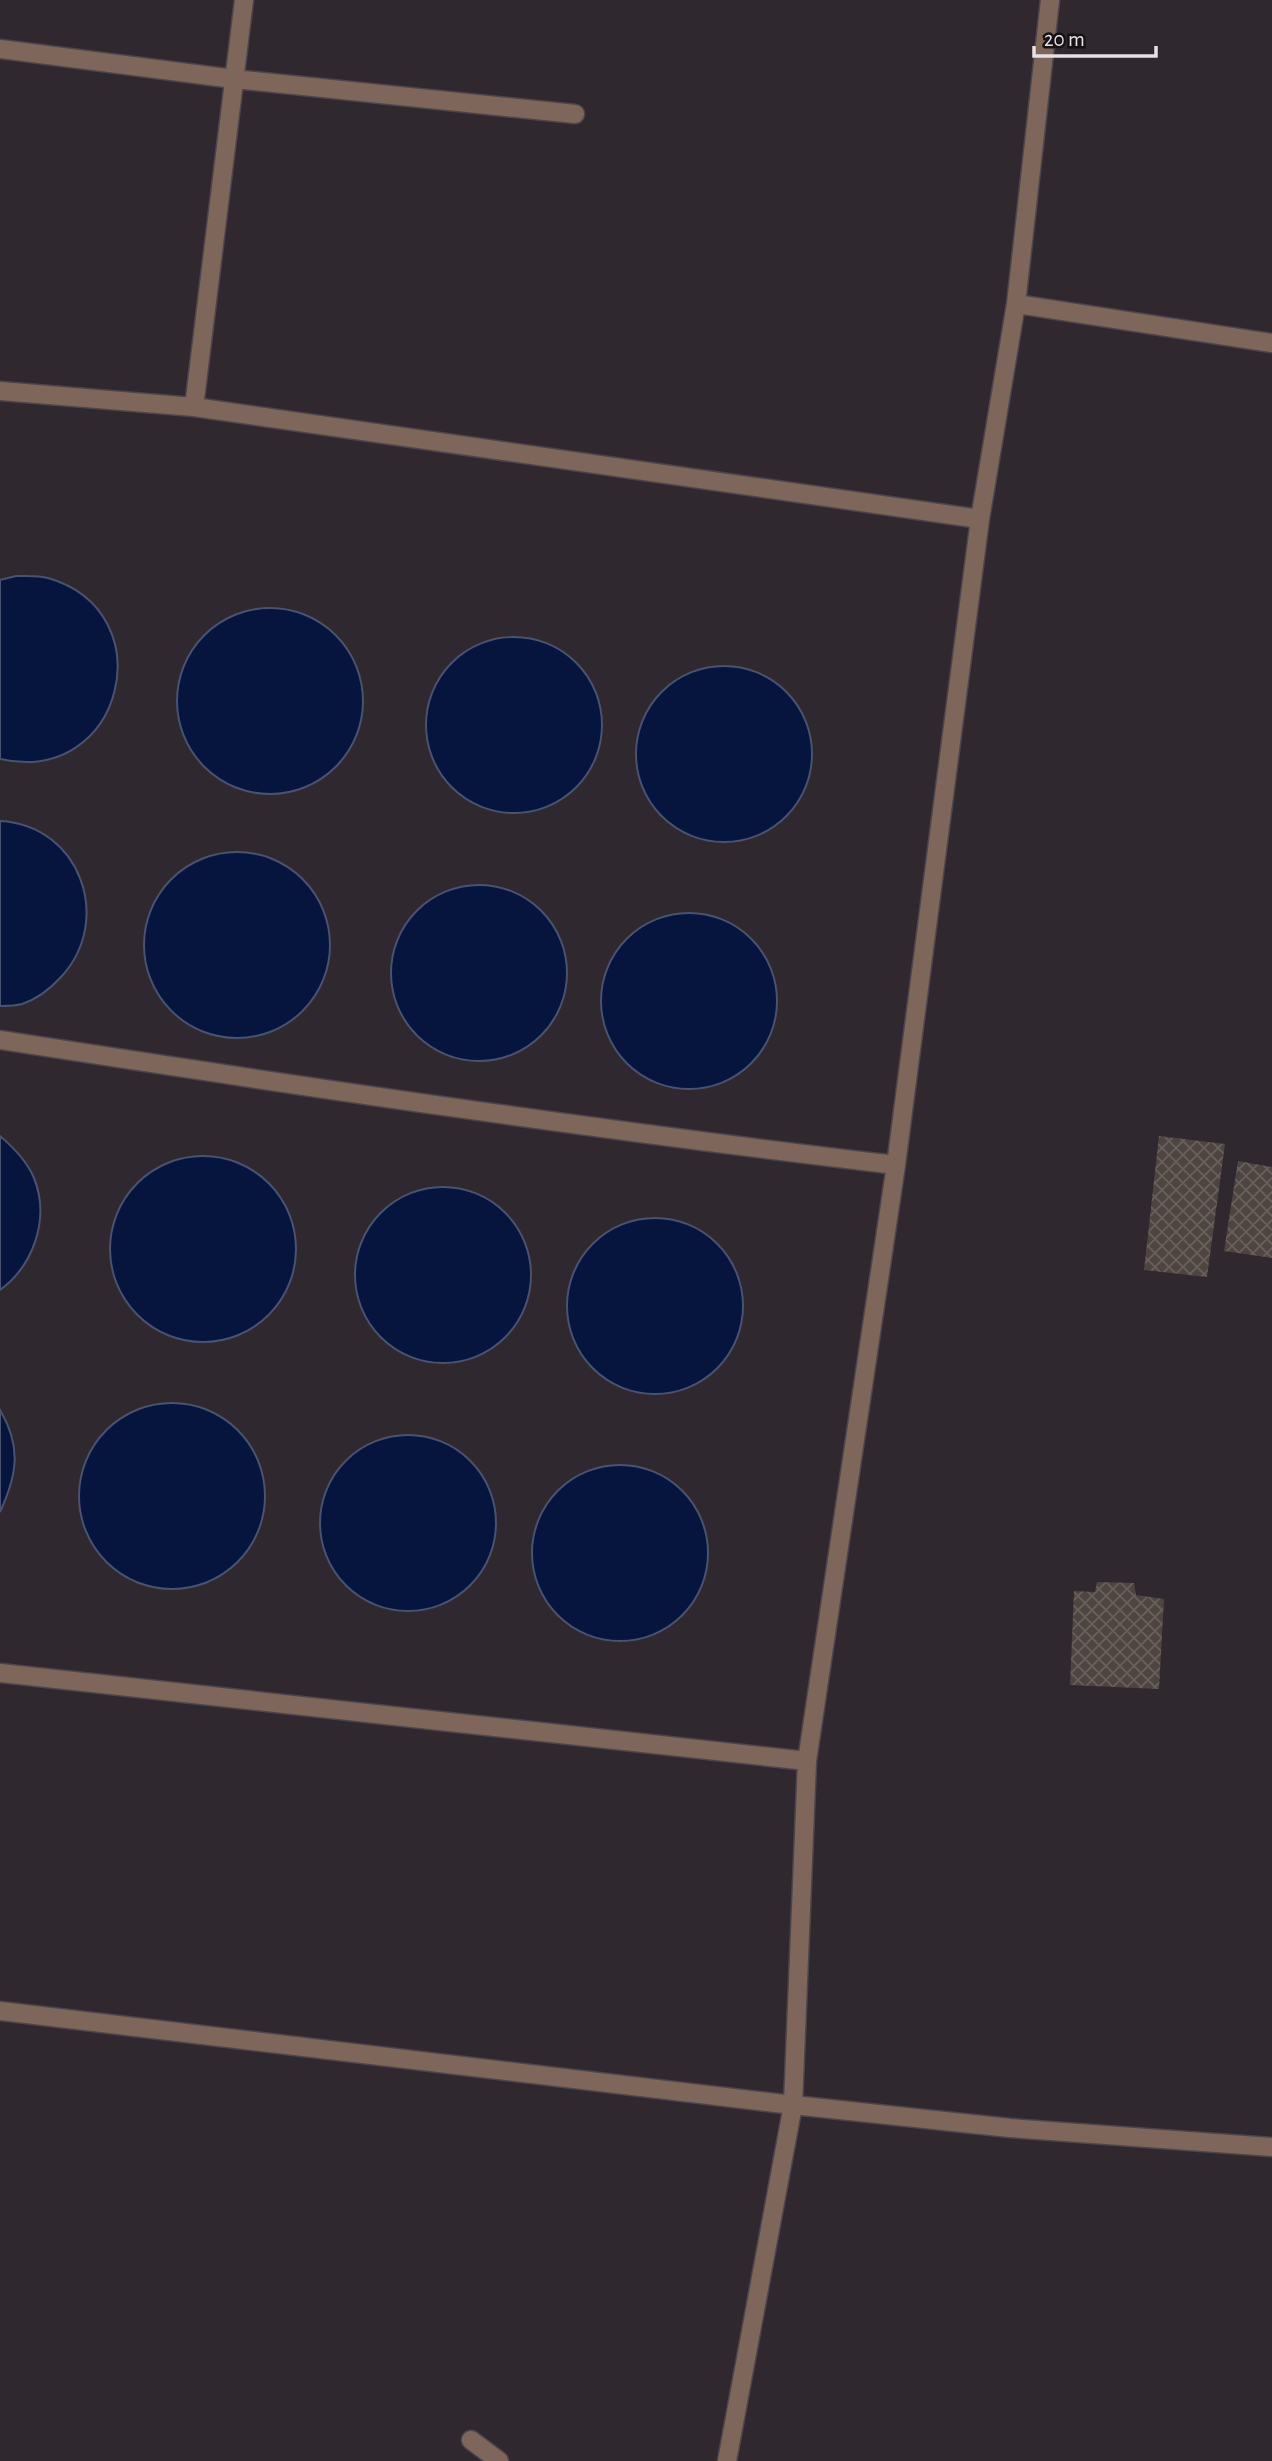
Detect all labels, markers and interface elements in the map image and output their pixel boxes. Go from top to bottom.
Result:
scale bar [1034,14,1156,58]
text: 20 m [1044,29,1085,50]

